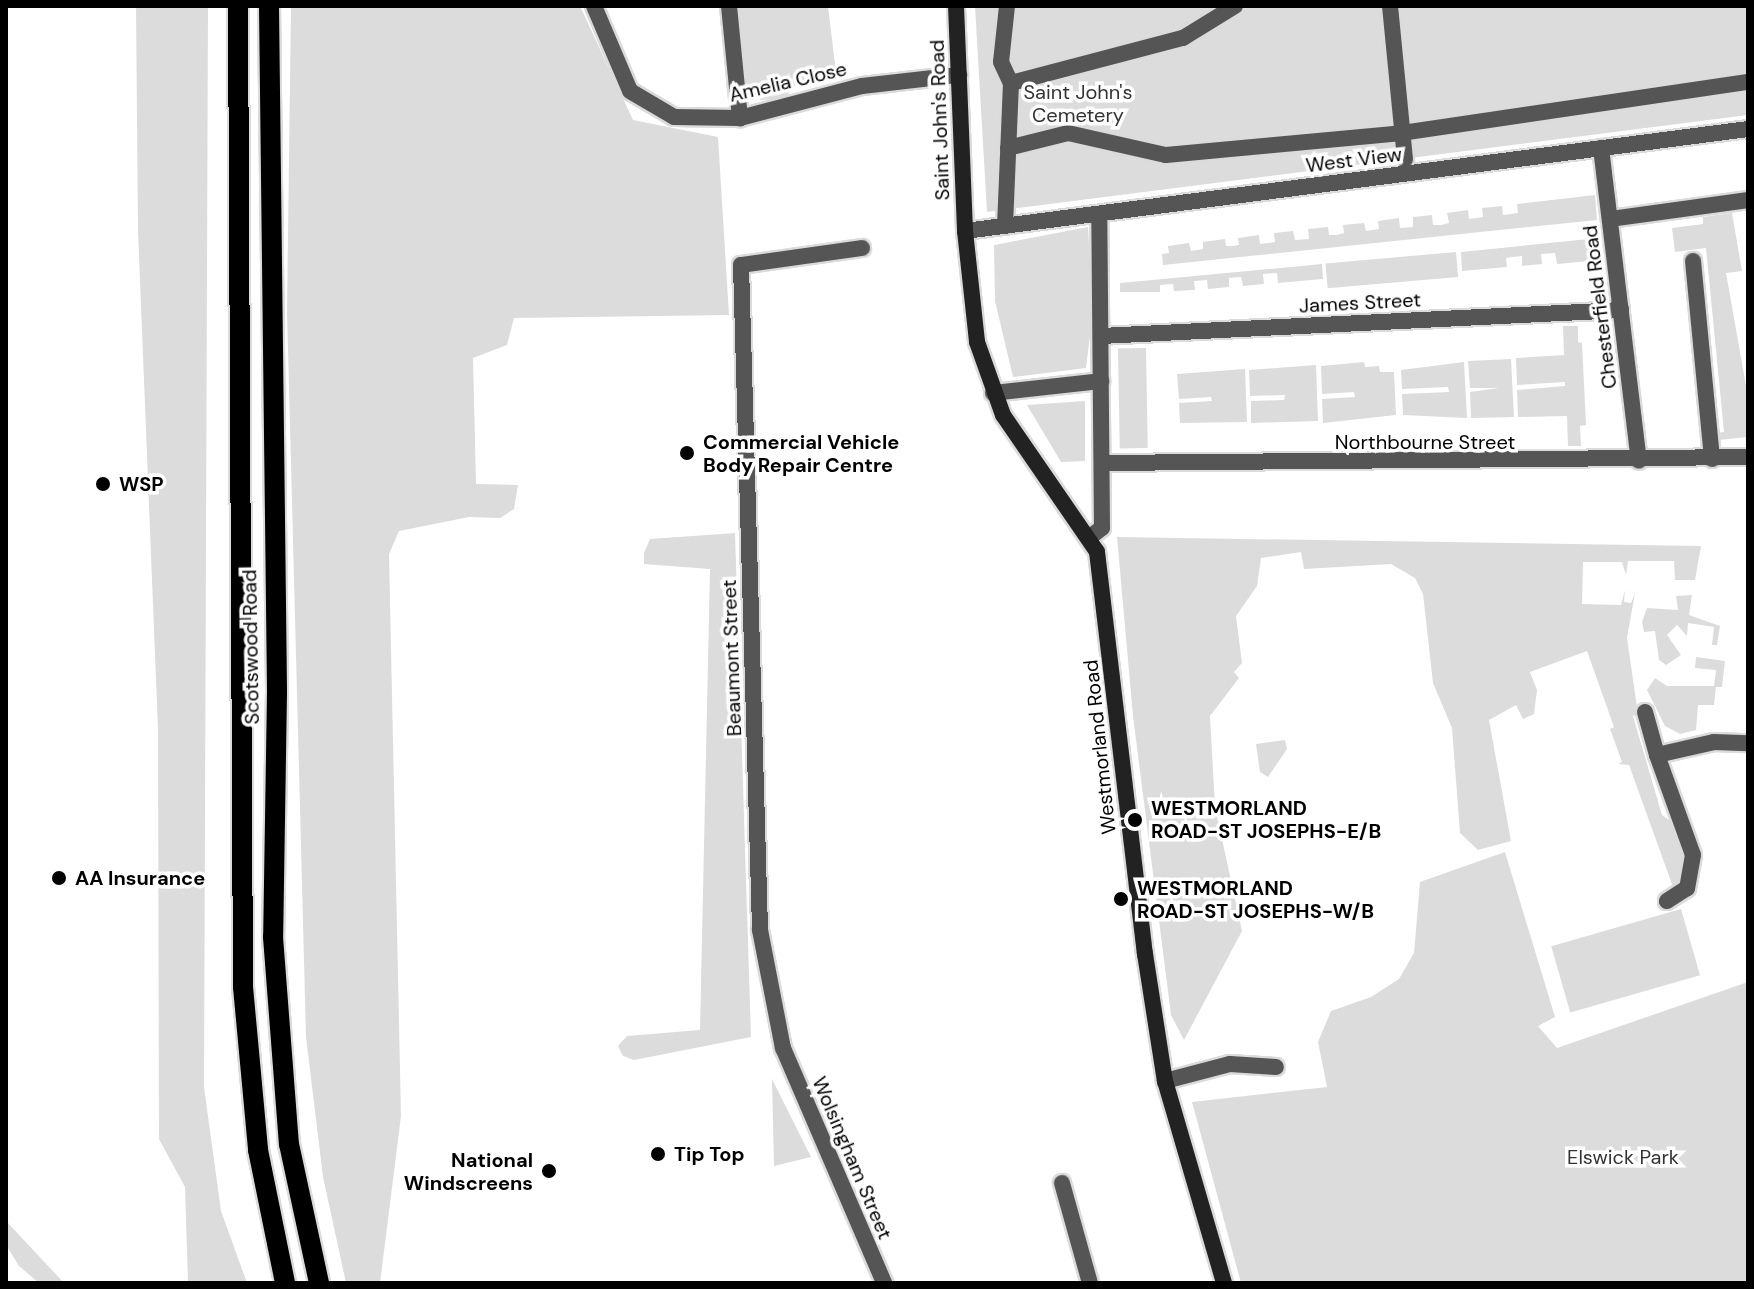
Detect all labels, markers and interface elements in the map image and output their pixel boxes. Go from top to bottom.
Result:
street label: Saint John's Road [925,39,955,201]
street label: Amelia Close [727,57,849,107]
park label: Saint John's Cemetery [1024,80,1132,127]
street label: West View [1304,142,1404,178]
street label: Chesterfield Road [1578,224,1622,390]
street label: James Street [1298,288,1422,318]
place label: Commercial Vehicle Body Repair Centre [703,430,899,477]
street label: Northbourne Street [1335,430,1515,454]
marker: Commercial Vehicle Body Repair Centre [678,444,696,462]
place label: WSP [119,472,164,496]
marker: WSP [94,475,112,493]
street label: Scotswood Road [238,569,264,725]
street label: Beaumont Street [717,579,747,737]
street label: Westmorland Road [1079,658,1121,836]
place label: WESTMORLAND ROAD-ST JOSEPHS-E/B [1151,796,1381,843]
marker: WESTMORLAND ROAD-ST JOSEPHS-E/B [1126,811,1144,829]
place label: AA Insurance [75,866,205,890]
marker: AA Insurance [50,869,68,887]
place label: WESTMORLAND ROAD-ST JOSEPHS-W/B [1137,876,1374,923]
marker: WESTMORLAND ROAD-ST JOSEPHS-W/B [1112,890,1130,908]
street label: Wolsingham Street [807,1073,897,1243]
place label: Tip Top [674,1142,745,1166]
marker: Tip Top [649,1145,667,1163]
park label: Elswick Park [1567,1145,1679,1169]
place label: National Windscreens [404,1148,533,1195]
marker: National Windscreens [540,1162,558,1180]

